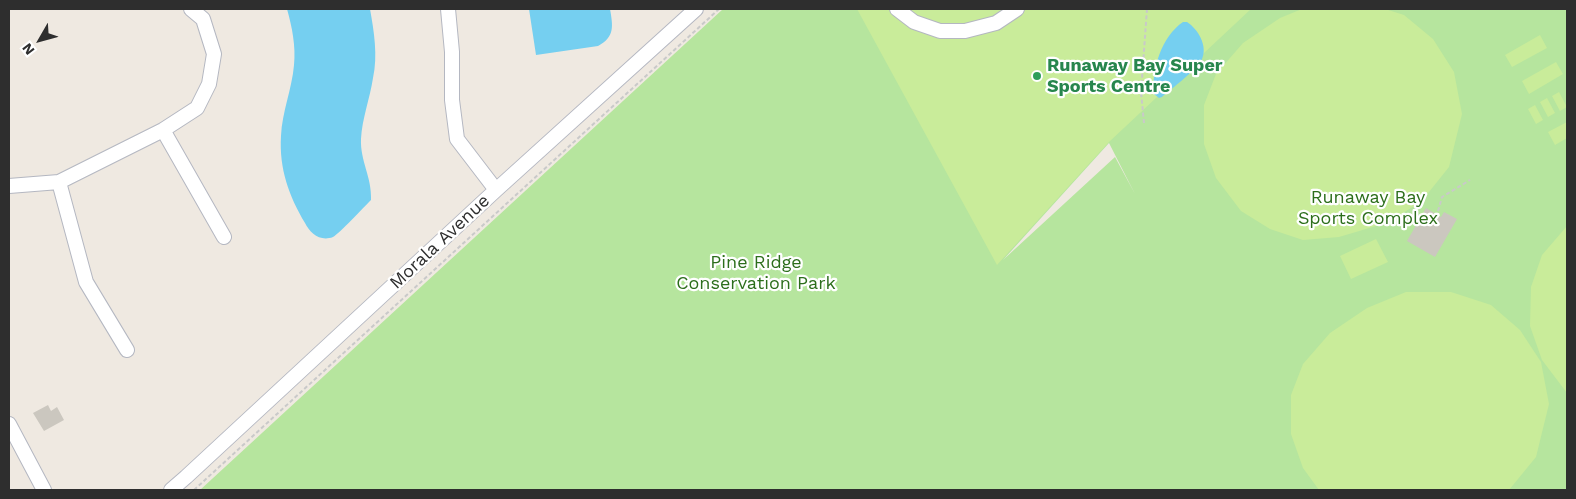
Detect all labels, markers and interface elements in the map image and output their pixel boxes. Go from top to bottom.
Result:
north arrow [15,15,65,65]
text: N [19,40,38,58]
place label: Runaway Bay Super Sports Centre [1047,55,1223,98]
marker: Runaway Bay Super Sports Centre [1031,70,1043,82]
park label: Runaway Bay Sports Complex [1298,187,1438,230]
street label: Morala Avenue [386,190,494,294]
park label: Pine Ridge Conservation Park [676,252,836,294]

